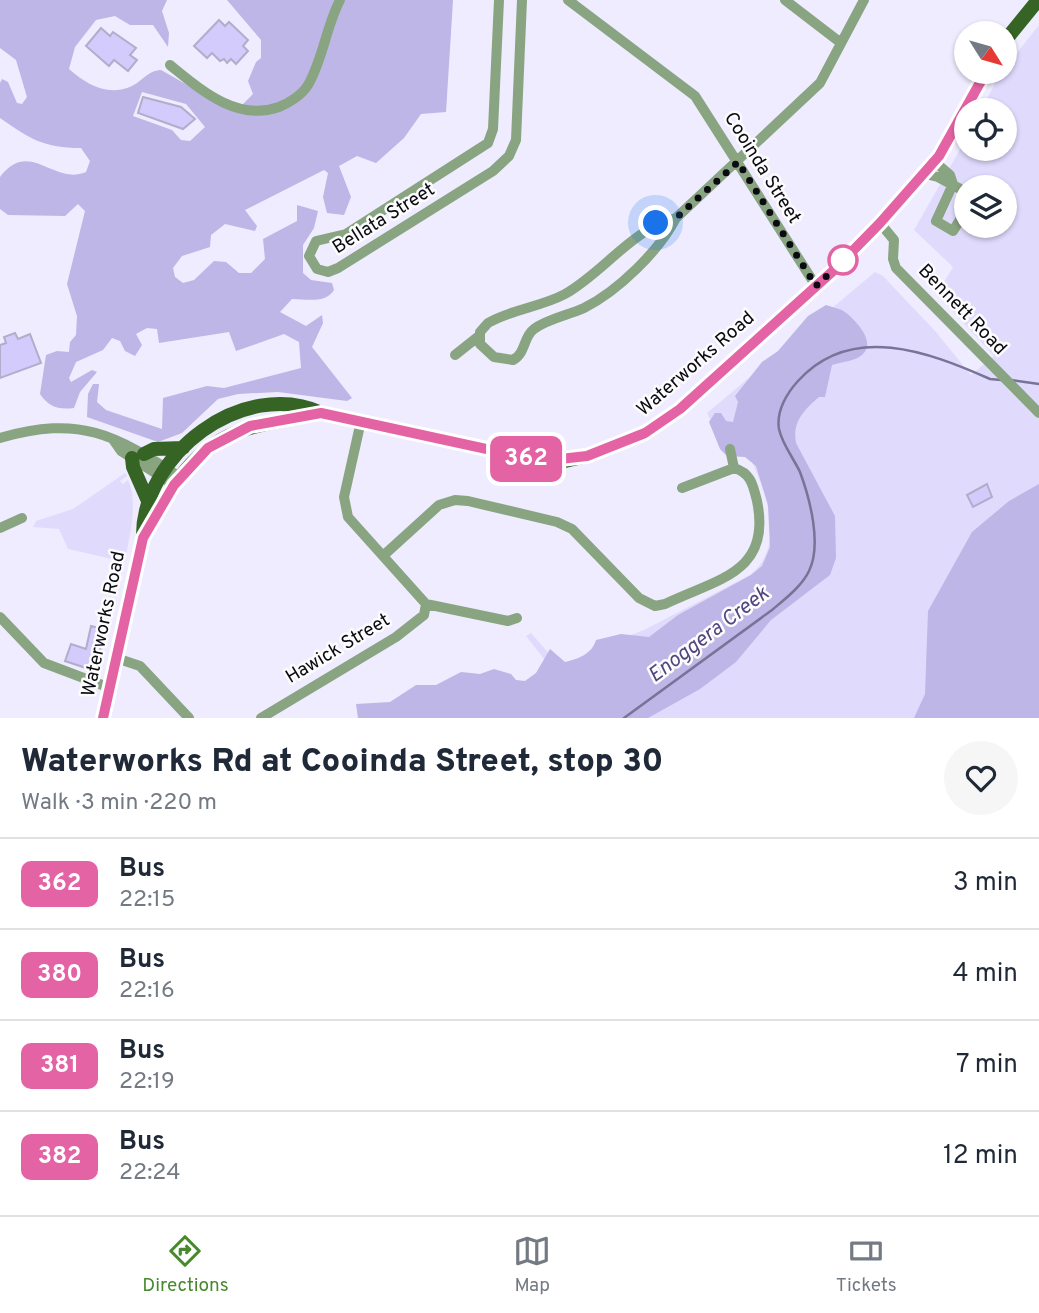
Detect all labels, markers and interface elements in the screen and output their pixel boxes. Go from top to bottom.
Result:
north arrow [954,21,1017,84]
map controls [954,21,1017,238]
button: locate [954,98,1017,161]
street label: Cooinda Street [718,108,806,228]
button: layers [954,175,1017,238]
street label: Bellata Street [328,178,440,260]
your location [638,205,673,240]
unlabelled marker [828,245,858,275]
street label: Bennett Road [913,259,1011,361]
street label: Waterworks Road [632,306,760,422]
line badge: 362 [486,436,566,482]
text: 362 [504,444,548,474]
street label: Waterworks Road [77,549,131,699]
water label: Enoggera Creek [643,580,775,689]
street label: Hawick Street [282,609,394,689]
button: heart [944,741,1018,815]
text: Waterworks Rd at Cooinda Street, stop 30 [21,742,663,784]
text: Walk · 3 min · 220 m [21,789,217,818]
text: Bus [119,853,165,886]
text: 3 min [953,867,1018,900]
text: 362 [38,869,81,899]
text: 22:15 [119,886,175,915]
text: Bus [119,944,165,977]
text: 4 min [952,958,1018,991]
text: 380 [37,960,82,990]
text: 22:16 [119,977,175,1006]
text: Bus [119,1035,165,1068]
text: 7 min [956,1049,1018,1082]
text: 381 [40,1051,79,1081]
text: 22:19 [119,1068,175,1097]
text: Bus [119,1126,165,1159]
text: 12 min [943,1140,1018,1173]
text: 382 [38,1142,81,1172]
text: 22:24 [119,1159,180,1188]
tab: Directions [142,1232,229,1298]
tab: Map [513,1232,551,1298]
tab: Tickets [836,1232,897,1298]

